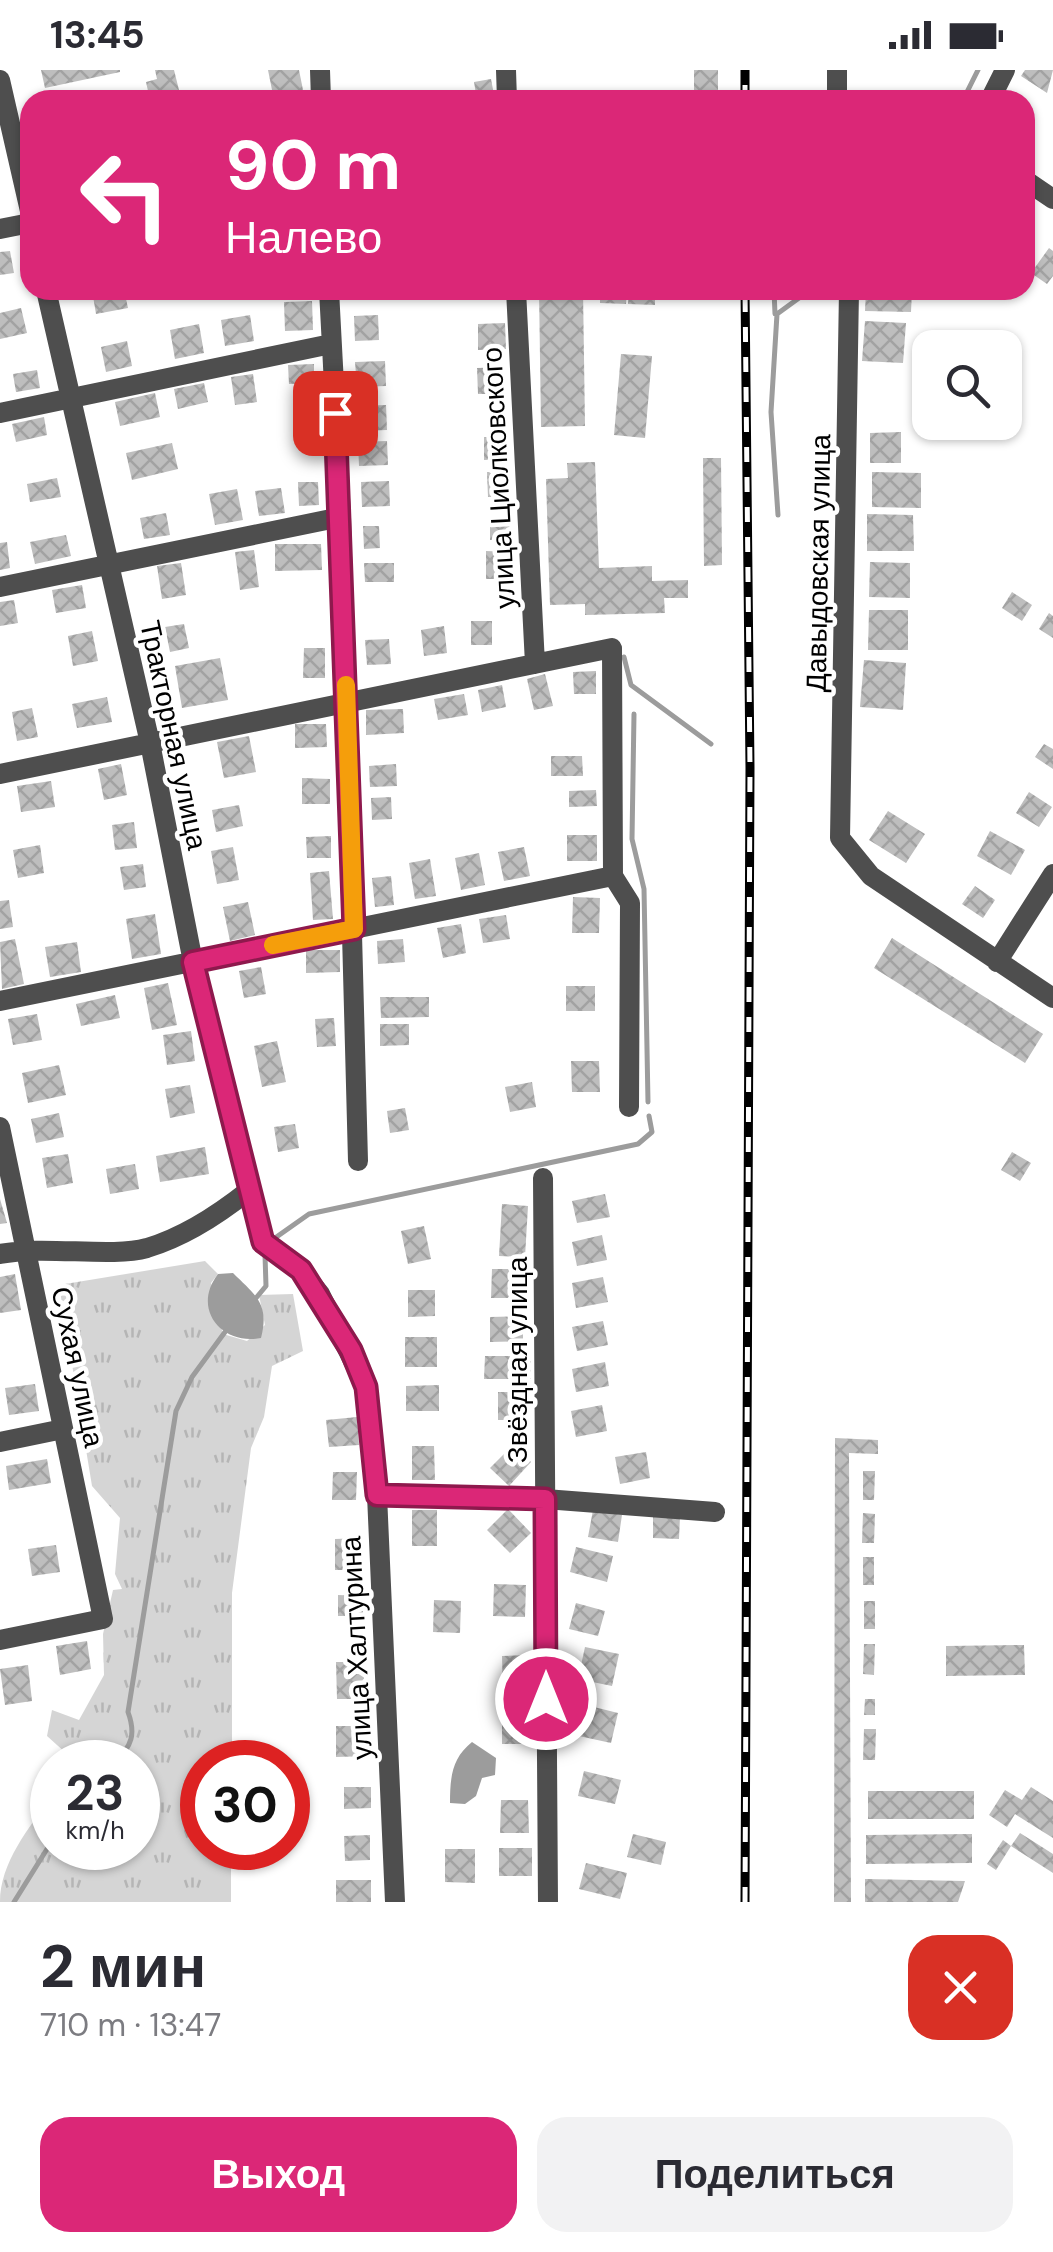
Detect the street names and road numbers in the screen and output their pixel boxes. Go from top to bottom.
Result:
street label: улица Циолковского [473,346,524,610]
street label: Давыдовская улица [798,433,839,692]
street label: Тракторная улица [131,617,216,854]
street label: Звёздная улица [499,1256,536,1463]
street label: Сухая улица [42,1284,113,1451]
street label: улица Халтурина [332,1535,381,1761]

